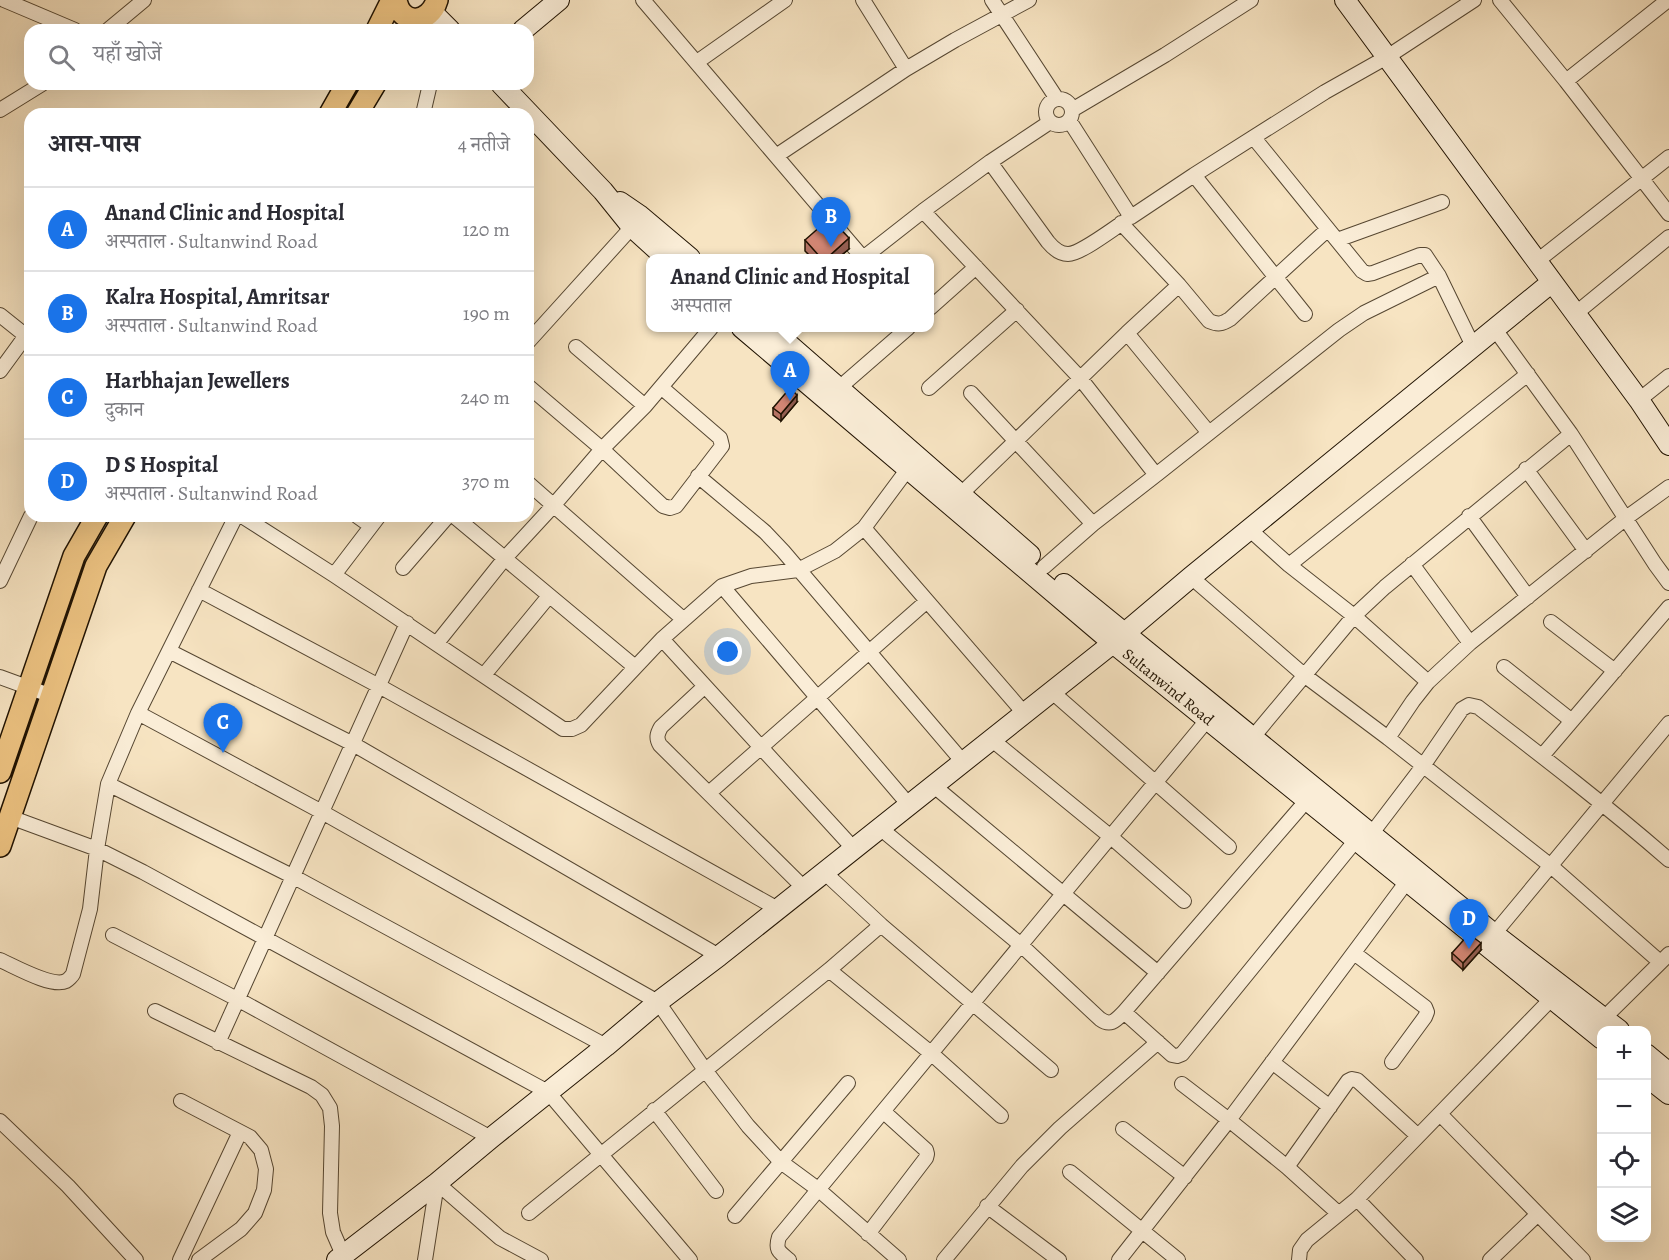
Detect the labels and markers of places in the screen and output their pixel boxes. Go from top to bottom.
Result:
pin: B [812,198,850,247]
pin: A [770,352,810,401]
pin: C [204,704,242,753]
pin: D [1450,900,1488,949]

